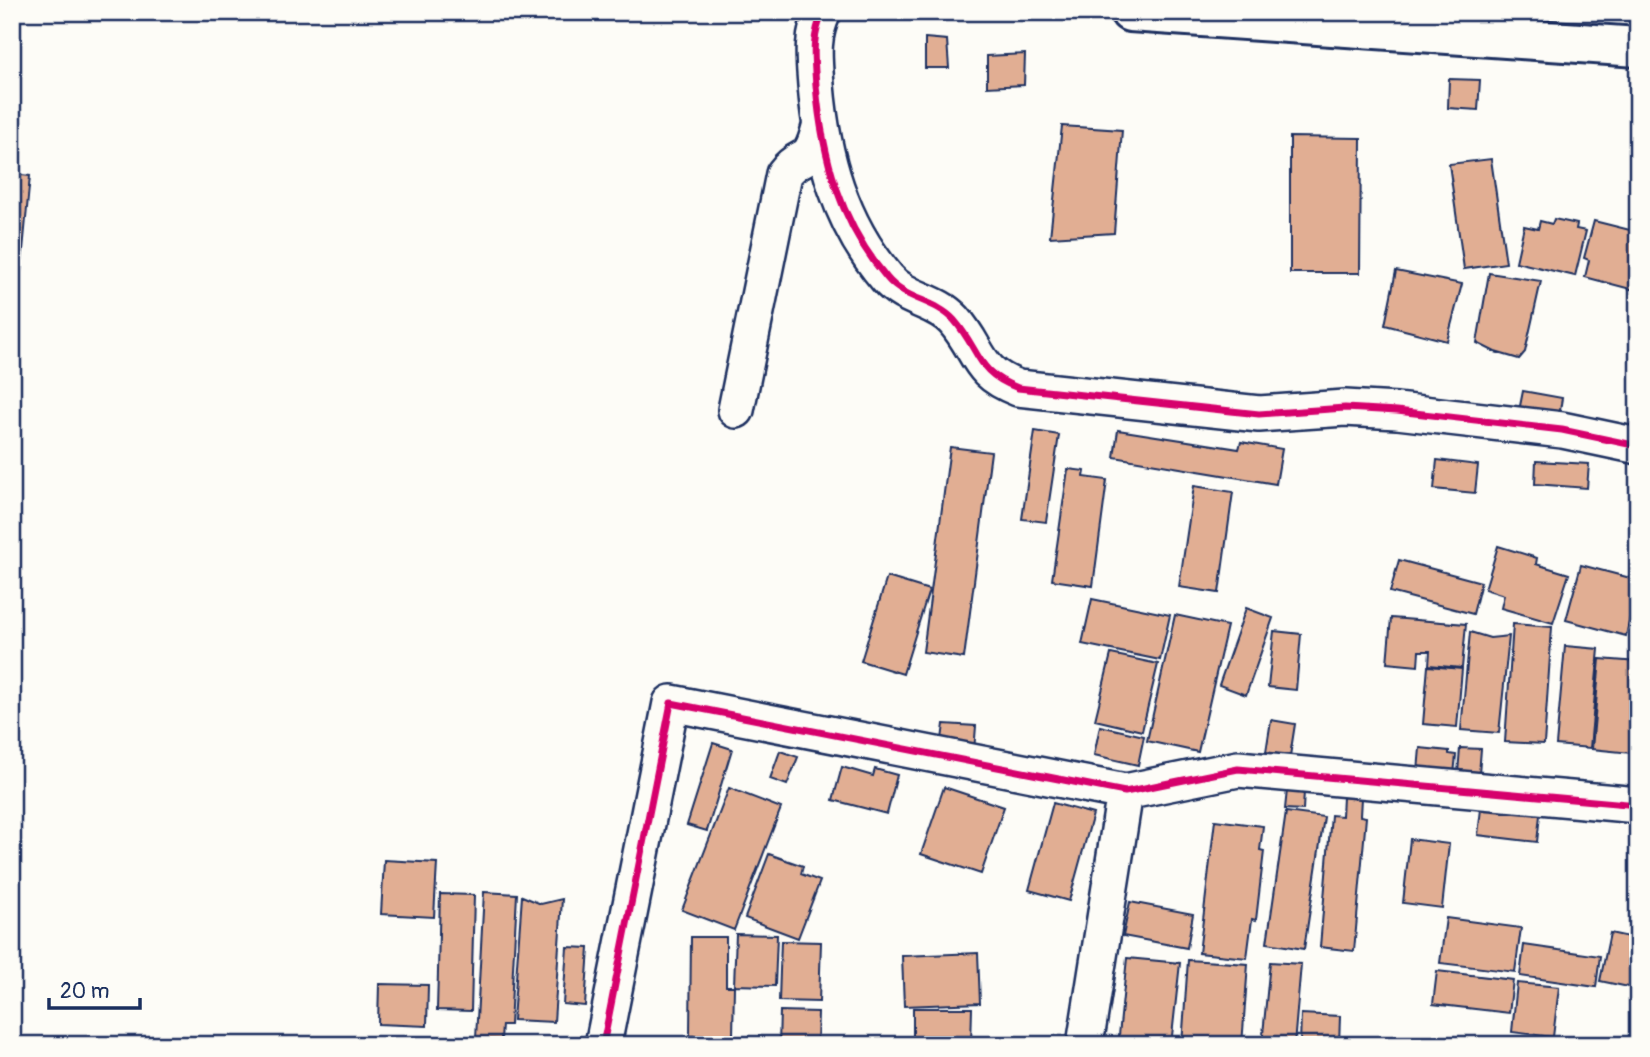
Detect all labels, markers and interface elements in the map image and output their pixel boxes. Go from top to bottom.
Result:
scale bar [49,966,140,1010]
text: 20 m [60,978,109,1005]

